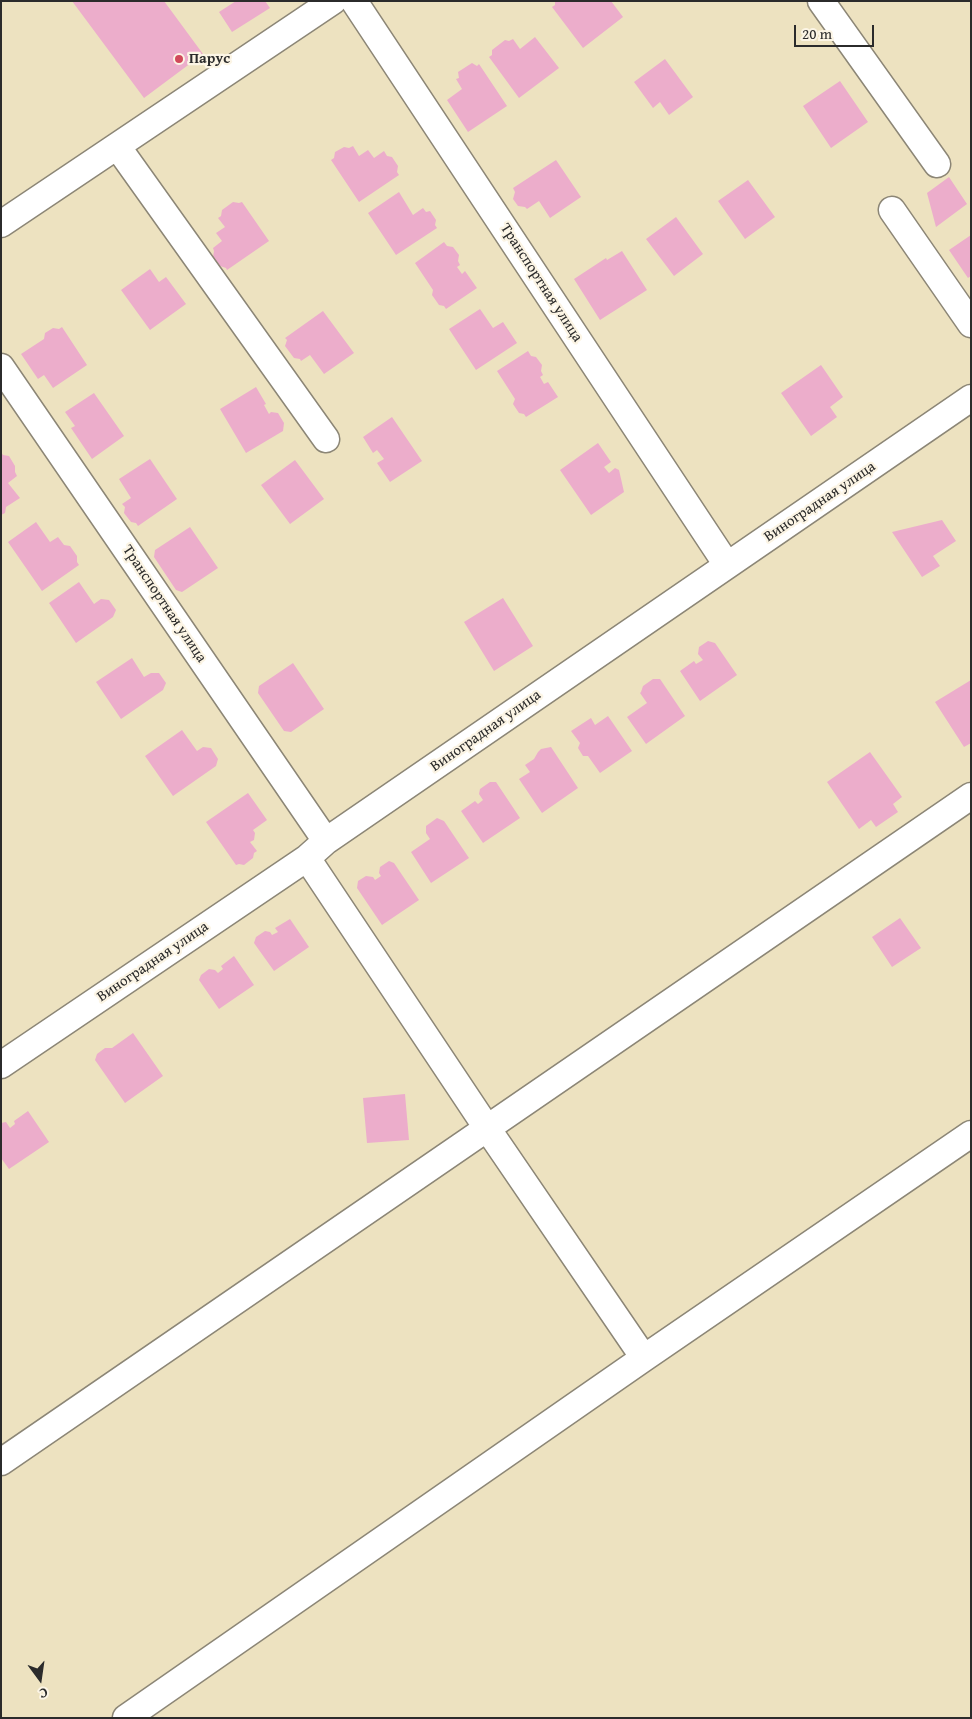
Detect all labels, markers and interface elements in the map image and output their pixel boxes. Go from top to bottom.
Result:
scale bar [797,15,877,47]
text: 20 m [802,23,832,44]
place label: Парус [189,50,230,68]
marker: Парус [173,53,185,65]
street label: Транспортная улица [496,220,586,346]
street label: Виноградная улица [761,458,879,546]
street label: Транспортная улица [118,542,210,666]
street label: Виноградная улица [427,686,545,776]
street label: Виноградная улица [94,918,212,1006]
north arrow [15,1654,65,1704]
text: С [37,1683,50,1704]

